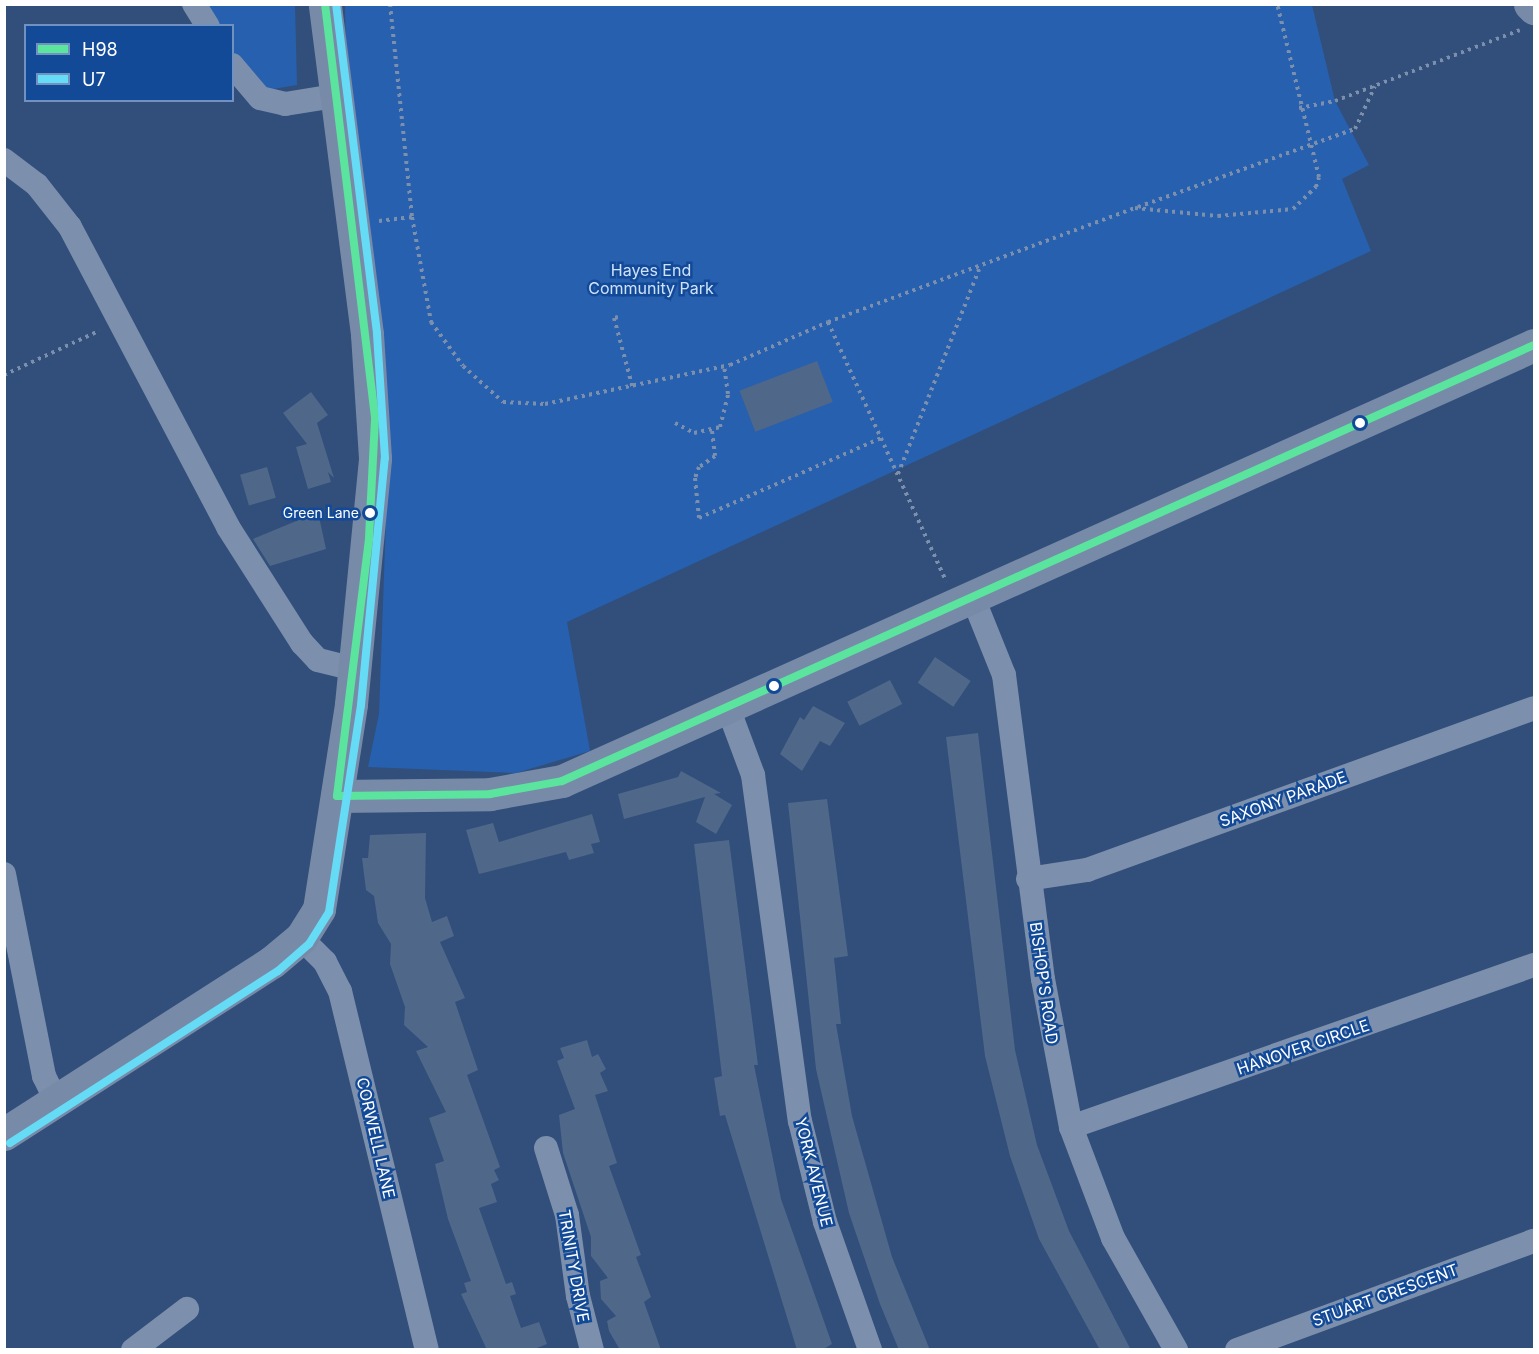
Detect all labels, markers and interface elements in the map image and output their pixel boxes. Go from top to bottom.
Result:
legend [24,24,234,102]
text: H98 [82,39,118,60]
text: U7 [82,69,106,90]
park label: Hayes End Community Park [588,260,714,298]
unlabelled marker [1354,417,1366,429]
place label: Green Lane [283,505,359,521]
marker: Green Lane [364,507,376,519]
unlabelled marker [768,680,780,692]
street label: SAXONY PARADE [1217,767,1349,831]
street label: BISHOP'S ROAD [1026,921,1062,1045]
street label: HANOVER CIRCLE [1234,1015,1372,1079]
street label: CORWELL LANE [353,1075,399,1201]
street label: YORK AVENUE [791,1115,837,1229]
street label: TRINITY DRIVE [555,1208,593,1324]
street label: STUART CRESCENT [1309,1260,1461,1330]

